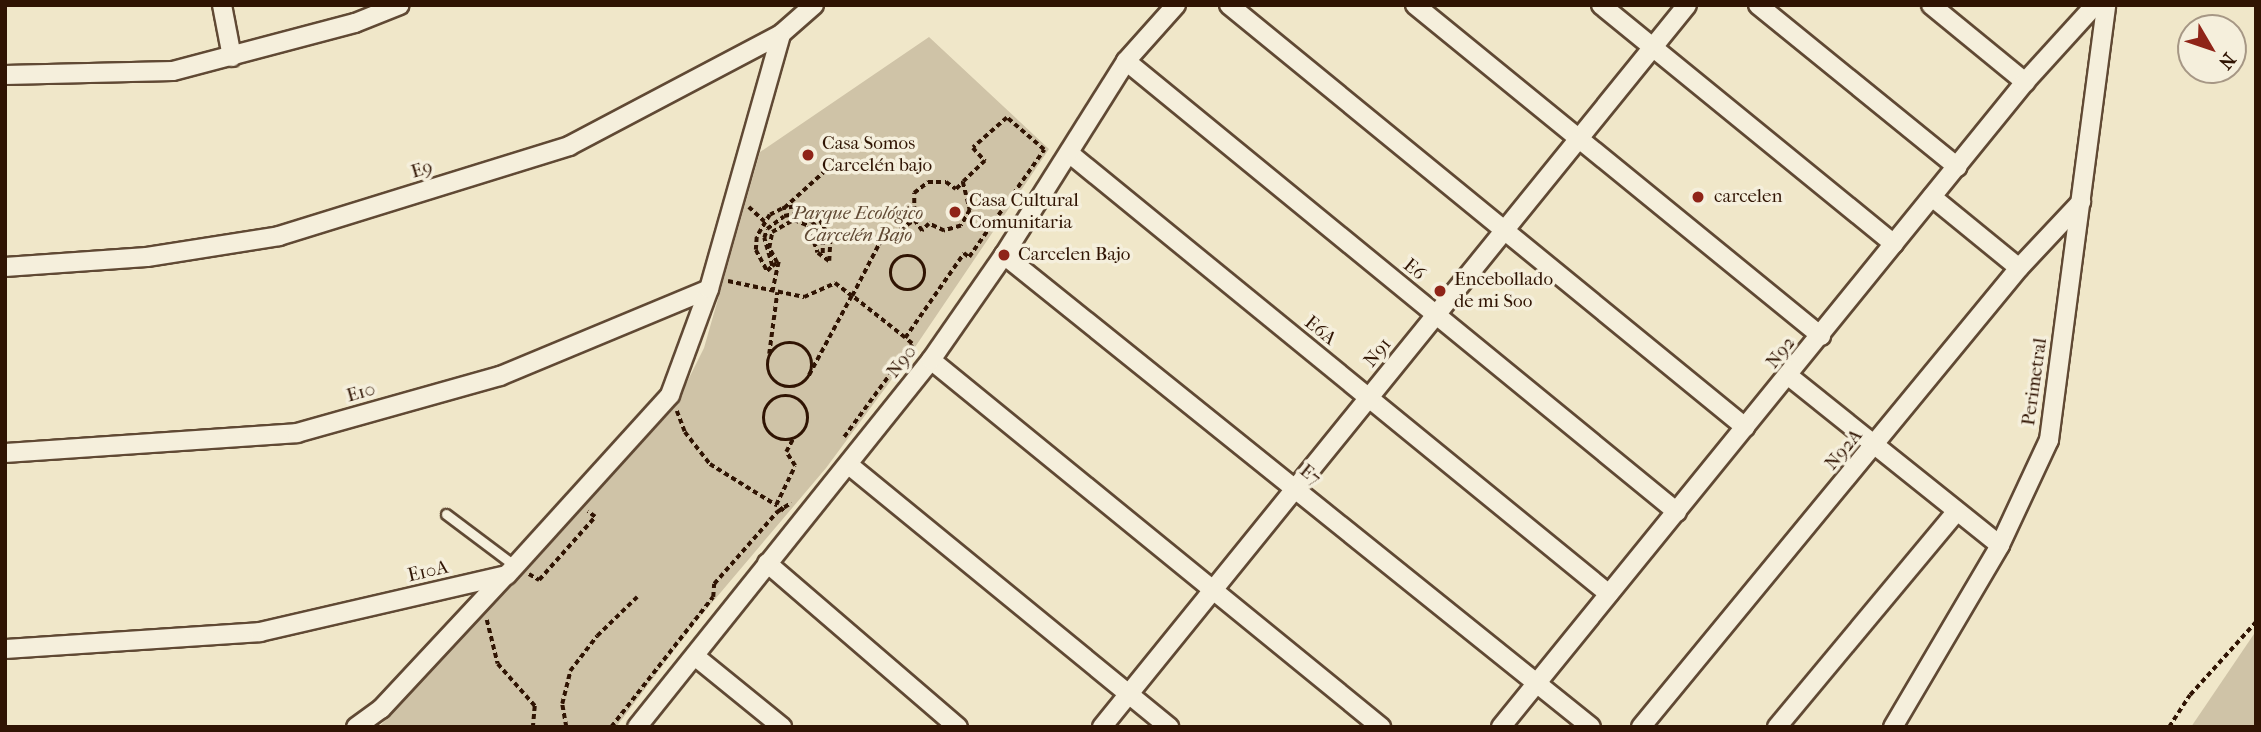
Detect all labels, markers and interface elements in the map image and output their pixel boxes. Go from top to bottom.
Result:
north arrow [2177,14,2247,84]
text: N [2214,48,2240,73]
place label: Casa Somos Carcelén bajo [822,133,932,177]
marker: Casa Somos Carcelén bajo [800,147,816,163]
street label: E9 [408,156,436,184]
place label: carcelen [1714,186,1782,208]
marker: carcelen [1688,187,1708,207]
place label: Casa Cultural Comunitaria [969,190,1079,234]
park label: Parque Ecológico Carcelén Bajo [793,203,923,247]
marker: Casa Cultural Comunitaria [947,204,963,220]
place label: Carcelen Bajo [1018,244,1130,266]
marker: Carcelen Bajo [996,247,1012,263]
street label: E6 [1398,254,1430,286]
place label: Encebollado de mi Soo [1454,269,1553,313]
marker: Encebollado de mi Soo [1432,283,1448,299]
street label: E6A [1300,311,1340,351]
street label: N92 [1762,333,1800,373]
street label: N91 [1359,334,1397,372]
street label: Perimetral [2018,337,2052,427]
street label: N90 [882,341,922,383]
street label: E10 [344,378,378,408]
street label: N92A [1820,425,1868,475]
street label: E7 [1295,460,1325,490]
street label: E10A [405,556,451,588]

